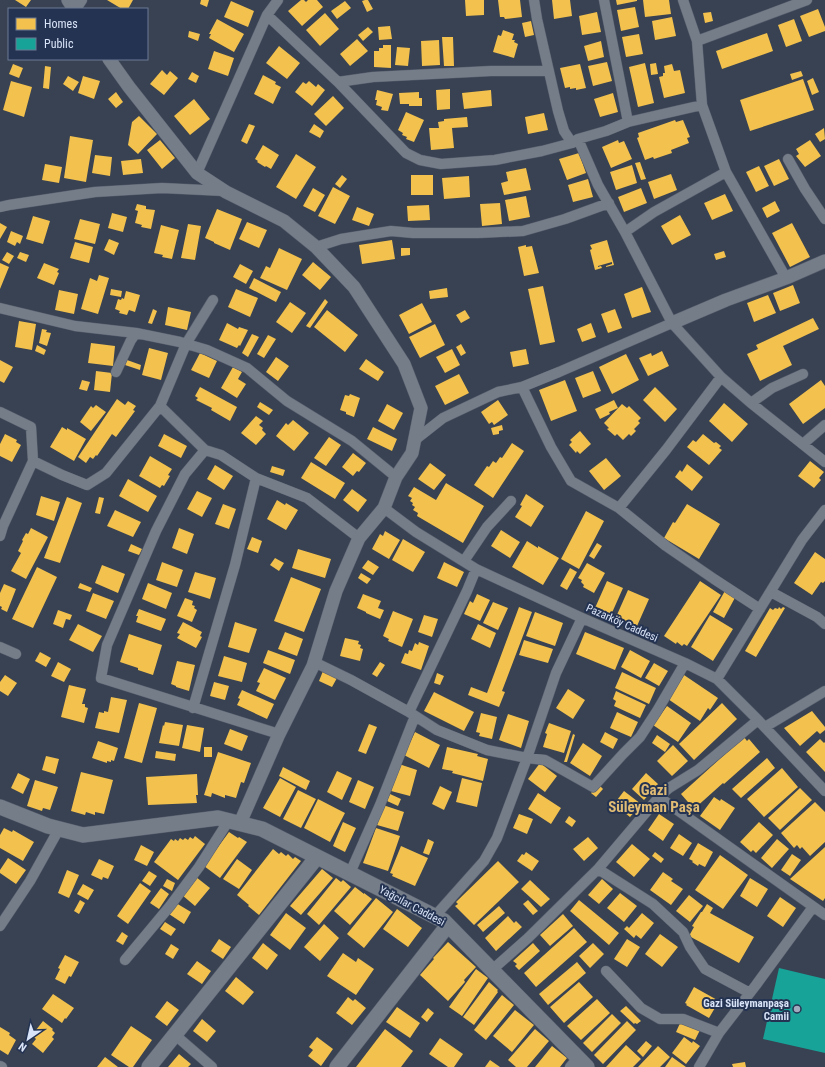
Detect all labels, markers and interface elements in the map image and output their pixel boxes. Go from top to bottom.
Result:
legend [8,8,148,60]
text: Homes [44,17,78,31]
text: Public [44,37,74,51]
street label: Pazarköy Caddesi [584,601,660,645]
district label: Gazi Süleyman Paşa [608,781,700,816]
street label: Yağcılar Caddesi [377,883,447,929]
place label: Gazi Süleymanpaşa Camii [703,997,789,1023]
marker: Gazi Süleymanpaşa Camii [792,1004,802,1014]
north arrow [8,1019,48,1059]
text: N [16,1039,29,1054]

